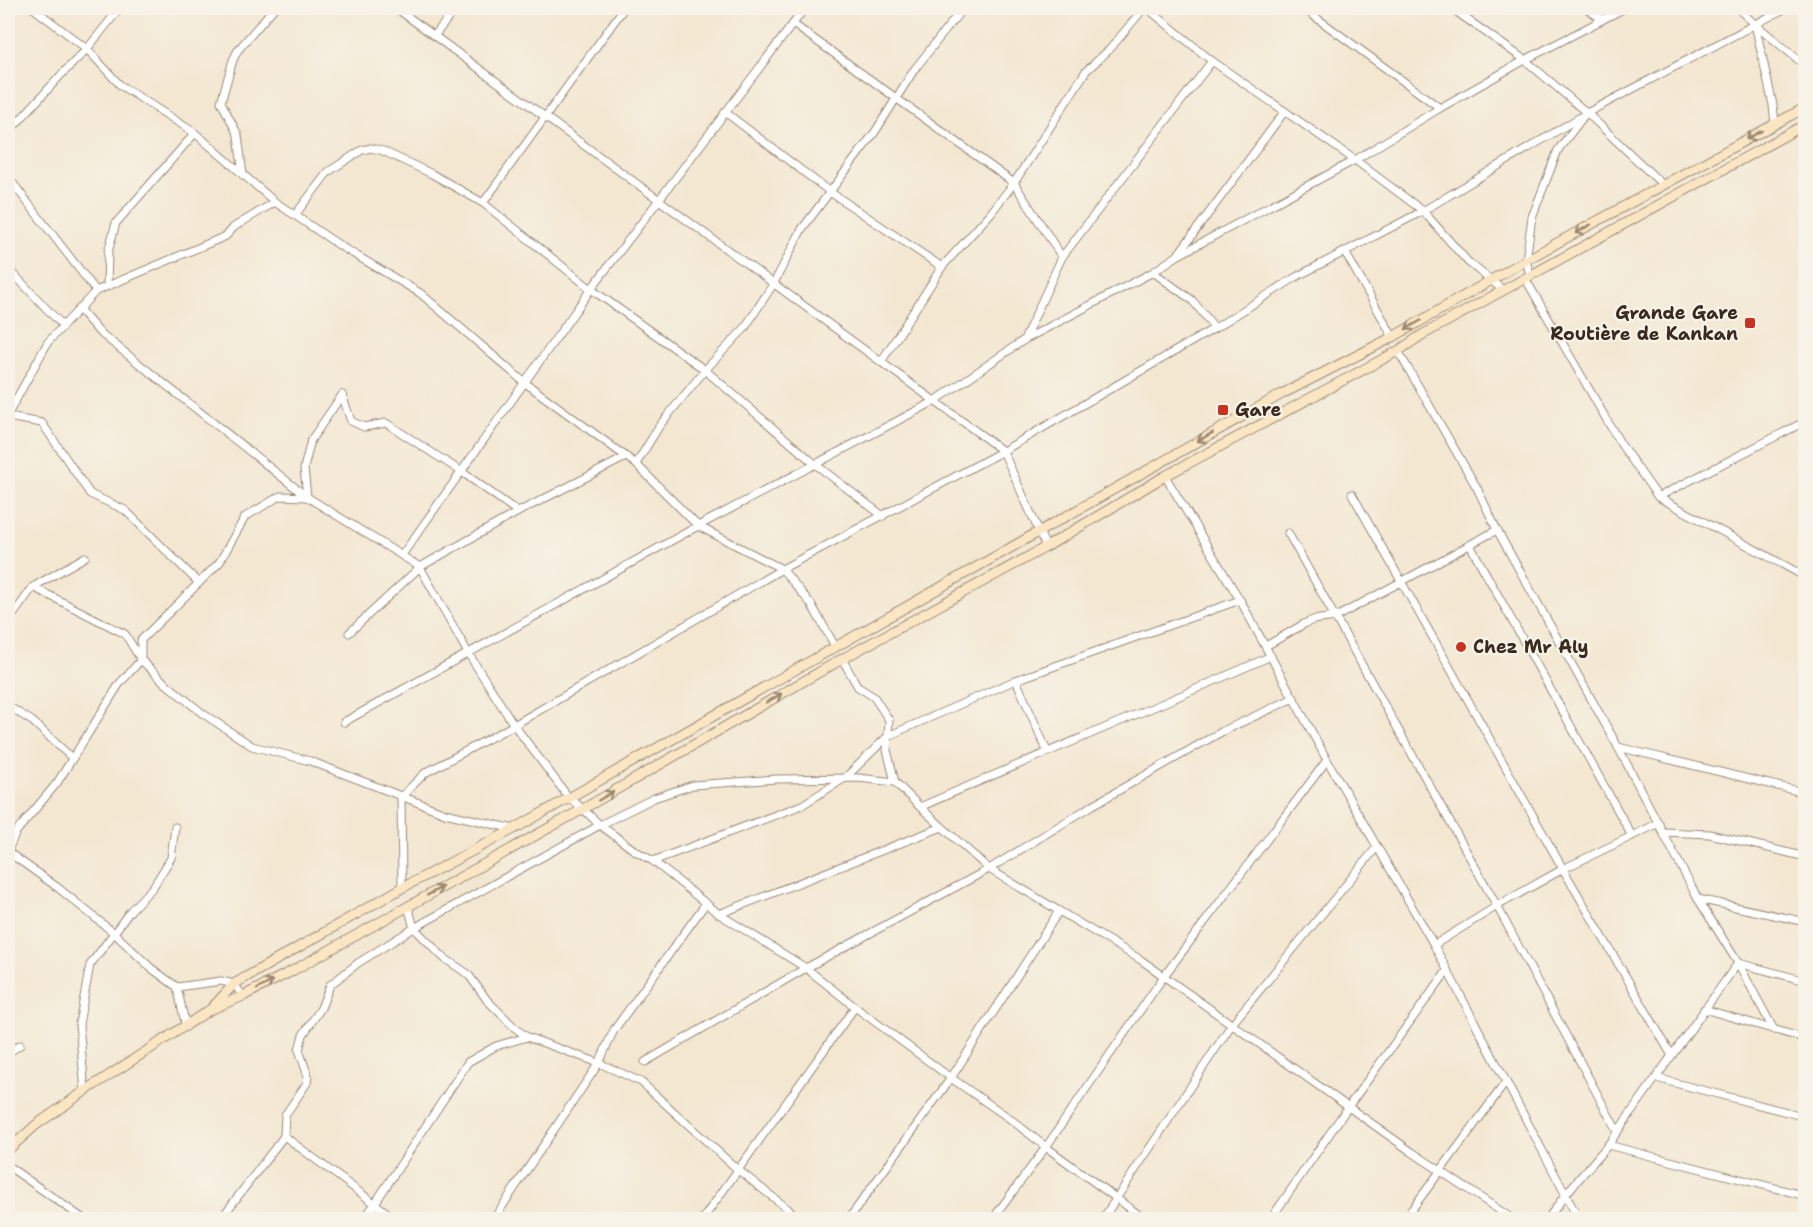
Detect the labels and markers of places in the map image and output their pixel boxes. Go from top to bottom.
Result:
place label: Grande Gare Routière de Kankan [1550,301,1738,346]
marker: Grande Gare Routière de Kankan [1743,316,1757,330]
place label: Gare [1235,398,1281,422]
marker: Gare [1216,403,1230,417]
place label: Chez Mr Aly [1473,635,1589,659]
marker: Chez Mr Aly [1454,640,1468,654]

